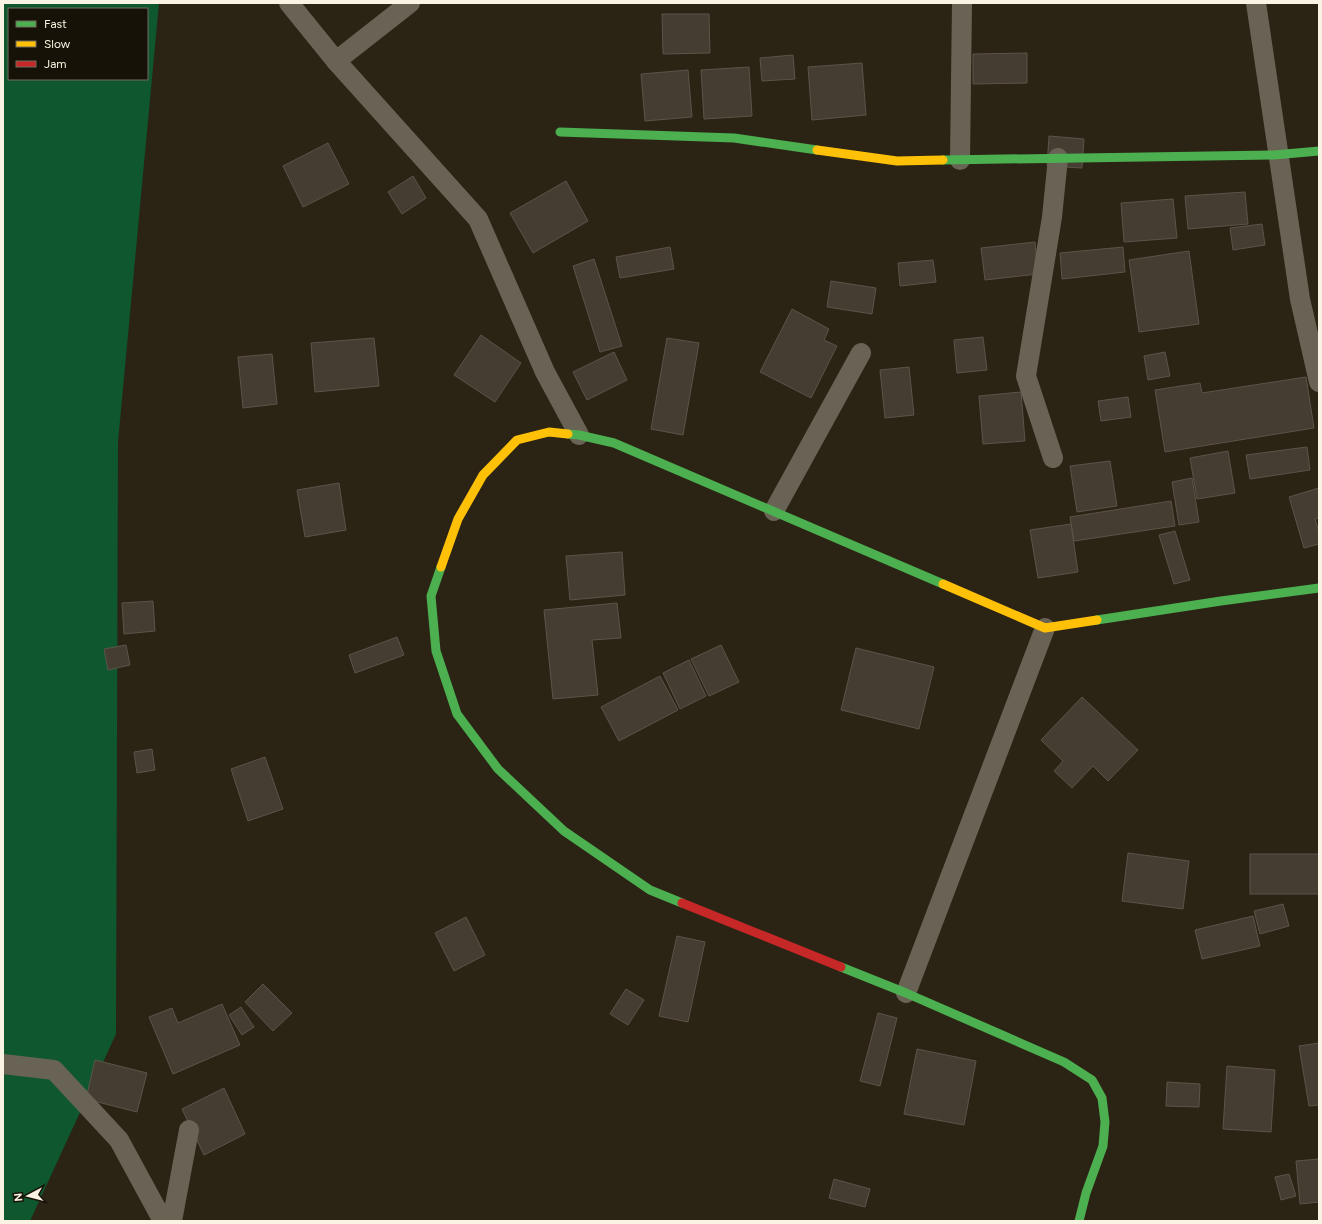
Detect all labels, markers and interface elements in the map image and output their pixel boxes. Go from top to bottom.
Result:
legend [8,8,148,80]
text: Fast [44,17,67,31]
text: Slow [44,37,71,51]
text: Jam [44,57,67,71]
north arrow [8,1176,48,1216]
text: N [12,1192,26,1202]

